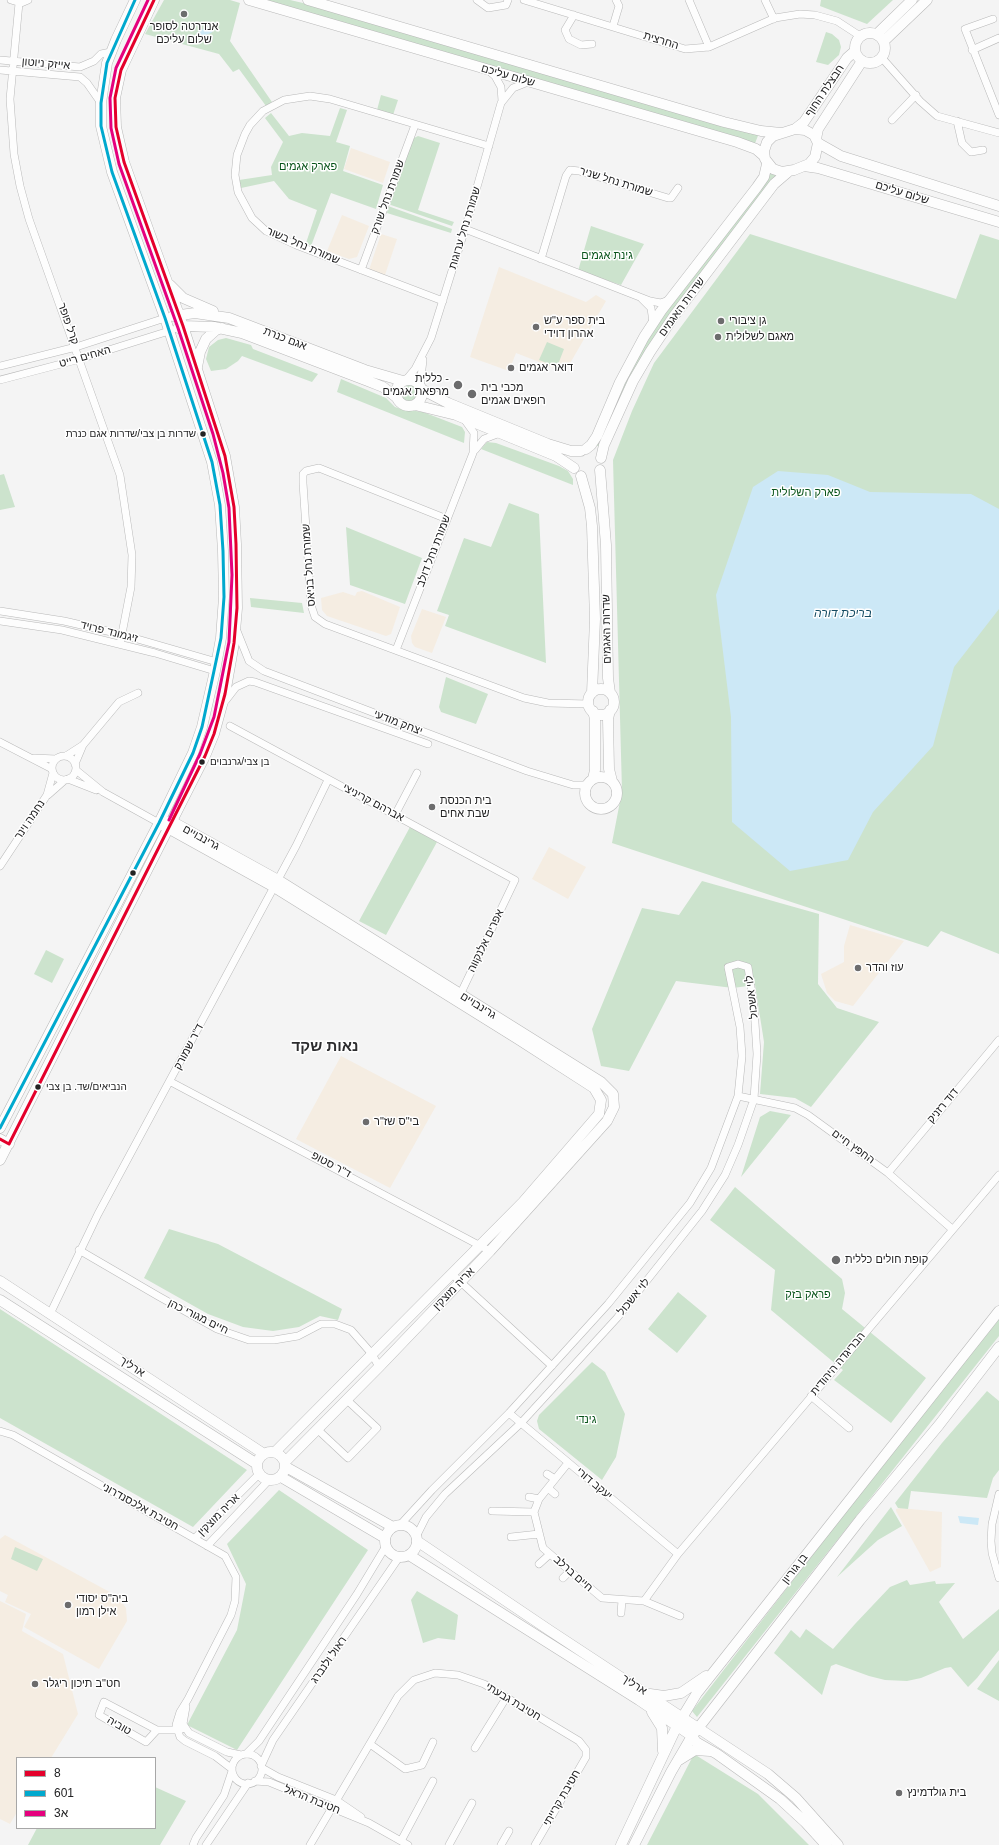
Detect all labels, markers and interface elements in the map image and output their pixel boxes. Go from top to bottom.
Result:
marker: אנדרטה לסופר שלום עליכם [179,9,189,19]
place label: אנדרטה לסופר שלום עליכם [150,20,218,46]
street label: החרצית [642,29,680,53]
street label: אייזק ניוטון [21,55,71,73]
street label: שלום עליכם [480,62,536,90]
street label: חבצלת החוף [803,62,847,120]
street label: שמורת נחל שורק [368,158,408,236]
park label: פארק אגמים [279,160,337,174]
street label: שמורת נחל שניר [578,165,654,199]
street label: שלום עליכם [874,179,930,207]
street label: שמורת נחל ערוגות [446,185,484,271]
street label: שמורת נחל בשור [264,225,342,267]
park label: גינת אגמים [581,249,633,263]
street label: שדרות האגמים [656,275,708,339]
street label: קרל פופר [55,301,81,347]
place label: בית ספר ע"ש אהרון דוידי [544,314,605,340]
place label: גן ציבורי [729,314,766,328]
marker: גן ציבורי [716,316,726,326]
marker: בית ספר ע"ש אהרון דוידי [531,322,541,332]
street label: אגם כנרת [261,325,309,353]
place label: מאגם לשלולית [726,330,794,344]
marker: מאגם לשלולית [713,332,723,342]
street label: האחים רייט [58,343,112,371]
place label: דואר אגמים [519,361,573,375]
marker: דואר אגמים [506,363,516,373]
place label: כללית - מרפאת אגמים [382,372,449,398]
marker: כללית - מרפאת אגמים [452,379,464,391]
place label: מכבי בית רופאים אגמים [481,381,546,407]
marker: מכבי בית רופאים אגמים [466,388,478,400]
place label: שדרות בן צבי/שדרות אגם כנרת [66,428,196,440]
marker: שדרות בן צבי/שדרות אגם כנרת [198,429,208,439]
park label: פארק השלולית [772,486,840,500]
street label: שמורת נחל דולב [414,513,454,589]
street label: שמורת נחל בניאס [300,523,318,607]
street label: שדרות האגמים [600,594,614,664]
water label: בריכת דורה [814,607,872,621]
street label: זיגמונד פרויד [79,618,139,646]
street label: יצחק מודעי [372,708,424,738]
place label: בן צבי/גרנבוים [210,756,269,768]
marker: בן צבי/גרנבוים [197,757,207,767]
street label: אברהם קריניצי [340,781,406,825]
place label: בית הכנסת שבת אחים [440,794,492,820]
street label: נחמה וינר [12,798,48,842]
marker: בית הכנסת שבת אחים [427,802,437,812]
street label: גרינבויים [180,823,222,853]
unlabelled marker [128,868,138,878]
street label: אפרים אלנקווה [465,907,507,975]
place label: עוז והדר [866,961,904,975]
marker: עוז והדר [853,963,863,973]
street label: לוי אשכול [743,974,761,1020]
street label: גרינבויים [458,990,498,1022]
street label: ד"ר שמורק [171,1022,207,1072]
district label: נאות שקד [292,1038,358,1056]
place label: הנביאים/שד. בן צבי [46,1081,127,1093]
marker: הנביאים/שד. בן צבי [33,1082,43,1092]
street label: דוד רזניק [925,1086,961,1126]
place label: בי"ס שז"ר [374,1115,419,1129]
marker: בי"ס שז"ר [361,1117,371,1127]
street label: החפץ חיים [829,1127,877,1167]
street label: ד"ר סטופ [309,1149,353,1181]
place label: קופת חולים כללית [845,1253,928,1267]
marker: קופת חולים כללית [830,1254,842,1266]
street label: אריה מוצקין [430,1265,478,1313]
street label: לוי אשכול [615,1276,653,1318]
park label: פראק בזק [785,1288,831,1302]
street label: חיים מגורי כהן [166,1297,230,1337]
street label: הבריגדה היהודית [808,1330,868,1398]
street label: ארליך [117,1354,147,1380]
park label: גינדי [576,1413,596,1427]
street label: יעקב דורי [573,1465,615,1503]
street label: חטיבת אלכסנדרוני [99,1480,181,1534]
street label: אריה מוצקין [195,1491,243,1539]
street label: בן גוריון [779,1551,811,1587]
street label: חיים ברלב [551,1553,595,1595]
place label: ביה"ס יסודי אילן רמון [76,1592,128,1618]
marker: ביה"ס יסודי אילן רמון [63,1600,73,1610]
street label: ראול ולנברג [308,1634,350,1686]
street label: ארליך [619,1672,649,1698]
place label: חט"ב תיכון ריגלר [43,1677,120,1691]
marker: חט"ב תיכון ריגלר [30,1679,40,1689]
street label: חטיבת גבעתי [483,1680,543,1724]
street label: טוביה [104,1714,134,1738]
legend [16,1757,156,1829]
text: 8 [54,1766,61,1780]
street label: חטיבת קרייתי [541,1768,583,1828]
street label: חטיבת הראל [282,1783,342,1817]
text: 601 [54,1786,74,1800]
place label: בית גולדמינץ [907,1786,966,1800]
marker: בית גולדמינץ [894,1788,904,1798]
text: 3א [54,1806,68,1820]

